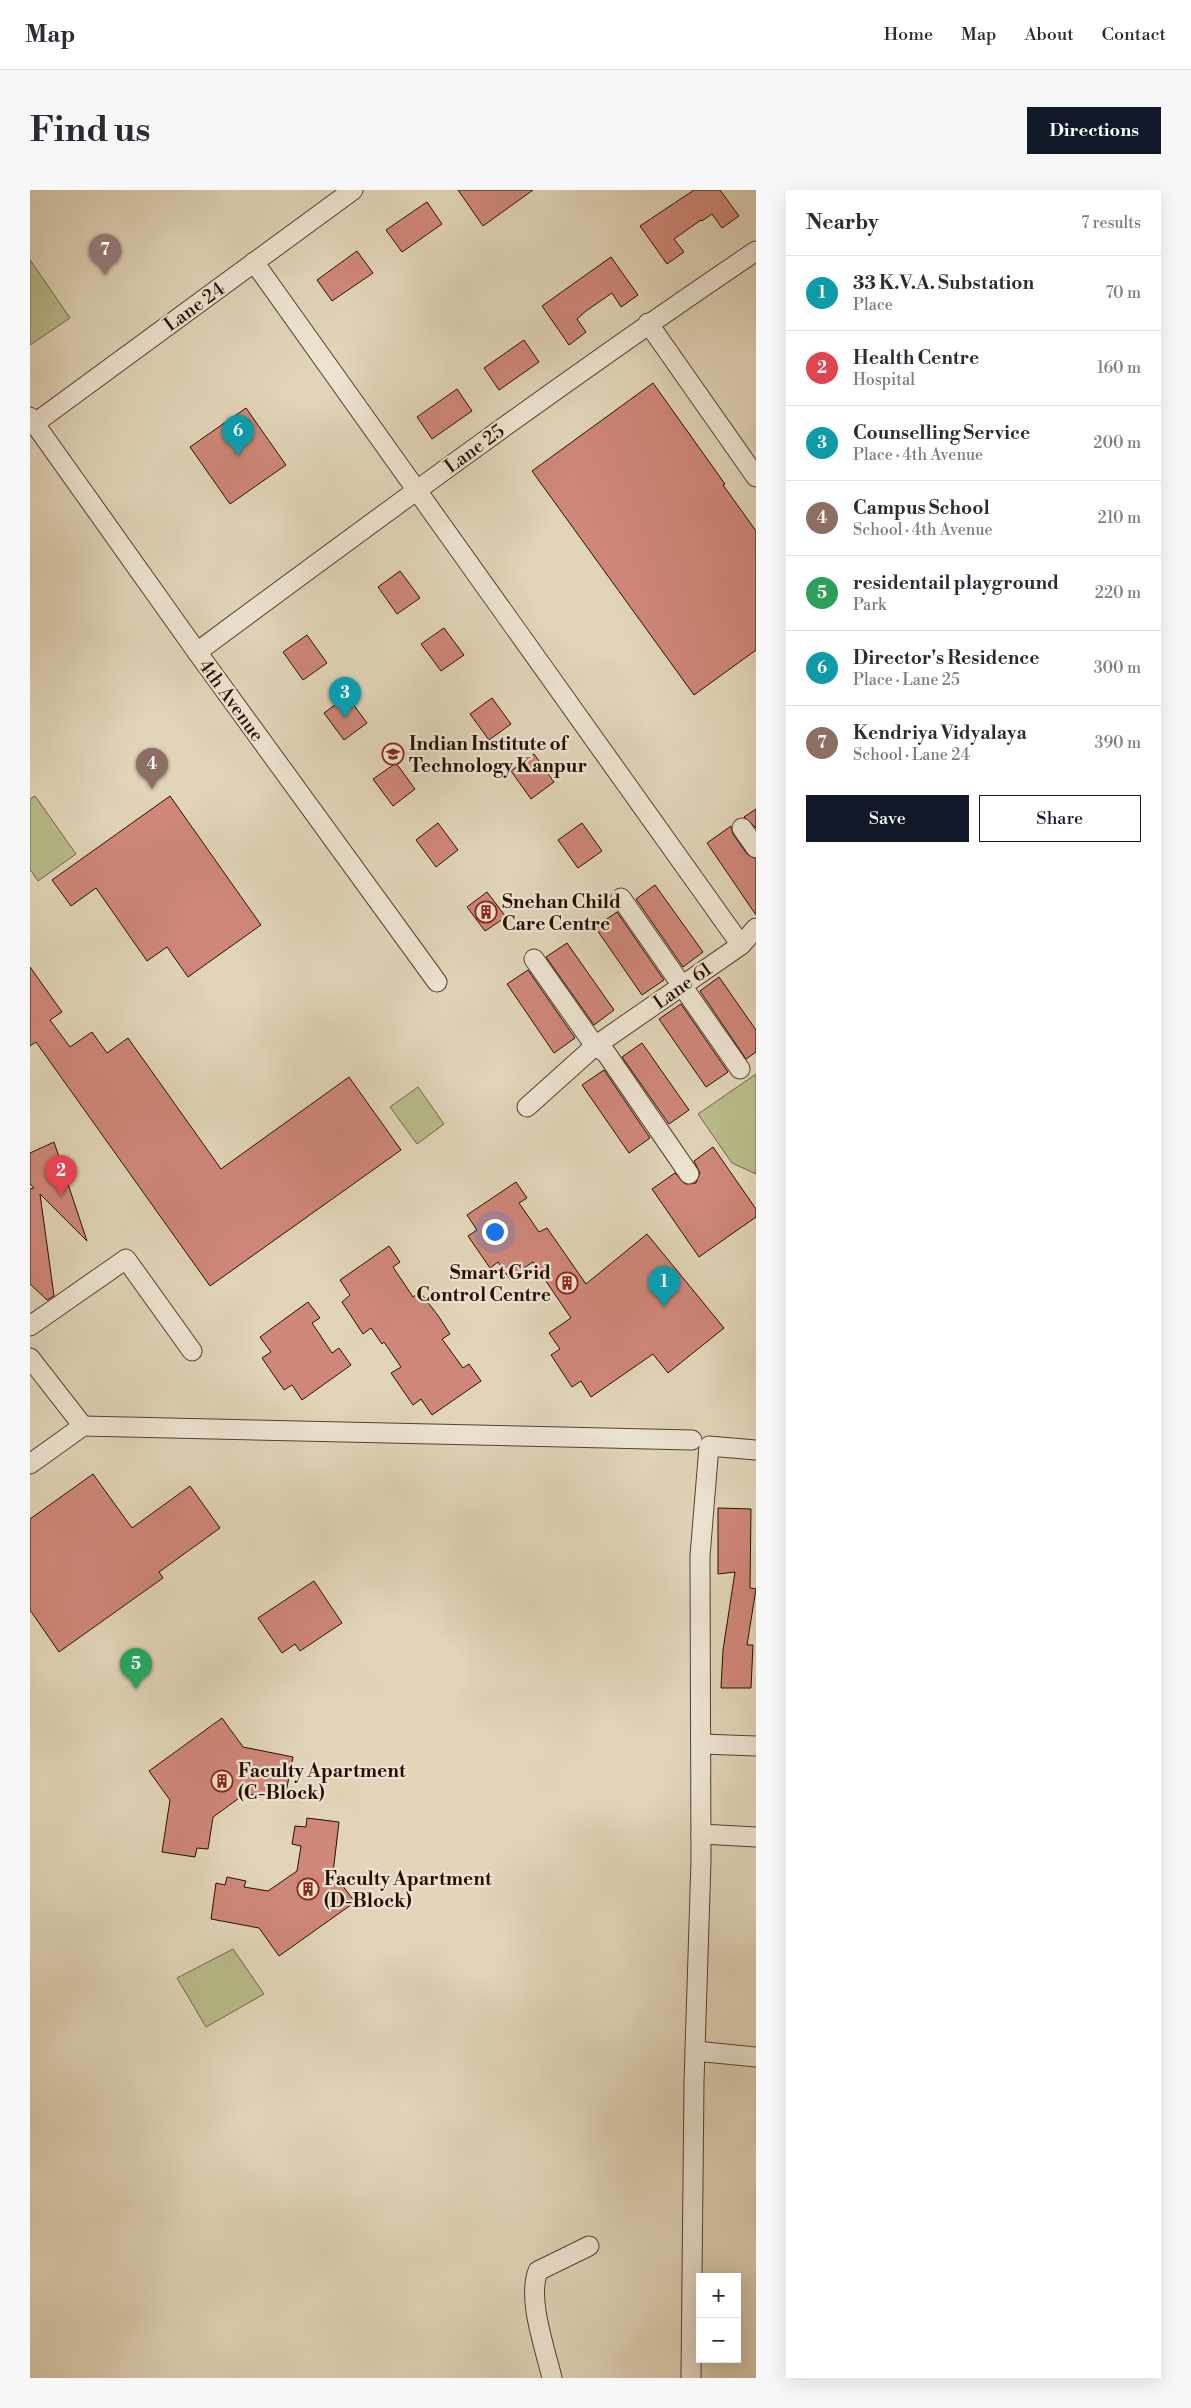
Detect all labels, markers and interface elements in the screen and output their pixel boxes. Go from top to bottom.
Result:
text: Map [25,20,75,50]
text: Home [884,23,933,46]
text: Map [961,23,997,46]
text: About [1025,23,1074,46]
text: Contact [1102,23,1166,46]
button: Directions [1027,107,1161,154]
text: Find us [30,109,150,152]
text: Nearby [806,210,879,236]
text: 7 results [1081,213,1141,233]
pin: 7 [89,234,121,275]
text: 33 K.V.A. Substation [853,271,1034,295]
street label: Lane 24 [159,277,230,337]
text: 1 [818,283,826,303]
text: 70 m [1105,283,1141,303]
text: Place [853,295,893,315]
text: Health Centre [853,346,979,370]
text: 2 [817,358,827,378]
text: 160 m [1097,358,1141,378]
text: Hospital [853,370,915,390]
pin: 6 [222,415,254,456]
street label: Lane 25 [440,419,509,479]
text: Counselling Service [853,421,1030,445]
text: 3 [817,433,827,453]
text: 200 m [1093,433,1141,453]
text: Place · 4th Avenue [853,445,983,465]
text: Campus School [853,496,990,520]
text: 4 [817,508,827,528]
text: 210 m [1097,508,1141,528]
text: School · 4th Avenue [853,520,993,540]
text: residentail playground [853,571,1059,595]
text: 5 [817,583,827,603]
text: 220 m [1095,583,1141,603]
text: Park [853,595,886,615]
text: Director's Residence [853,646,1039,670]
street label: 4th Avenue [193,655,269,747]
text: 6 [817,658,827,678]
text: 300 m [1094,658,1141,678]
text: Place · Lane 25 [853,670,960,690]
pin: 3 [329,677,361,718]
text: Kendriya Vidyalaya [853,721,1027,745]
place label: Indian Institute of Technology Kanpur [409,732,587,778]
text: 7 [817,733,827,753]
text: 390 m [1095,733,1141,753]
school or university icon: Indian Institute of Technology Kanpur [381,742,405,766]
text: School · Lane 24 [853,745,970,765]
pin: 4 [136,748,168,789]
button: Save [806,795,969,842]
button: Share [979,795,1141,842]
place label: Snehan Child Care Centre [502,890,621,936]
building icon: Snehan Child Care Centre [474,900,498,924]
street label: Lane 61 [649,957,717,1015]
pin: 2 [45,1155,77,1196]
your location [482,1219,508,1245]
place label: Smart Grid Control Centre [416,1261,551,1307]
pin: 1 [648,1266,680,1307]
building icon: Smart Grid Control Centre [555,1271,579,1295]
pin: 5 [120,1648,152,1689]
place label: Faculty Apartment (C-Block) [238,1759,406,1805]
building icon: Faculty Apartment (C-Block) [210,1769,234,1793]
place label: Faculty Apartment (D-Block) [324,1867,492,1913]
building icon: Faculty Apartment (D-Block) [296,1877,320,1901]
map controls [696,2273,741,2363]
button: + [696,2273,741,2318]
button: − [696,2318,741,2363]

